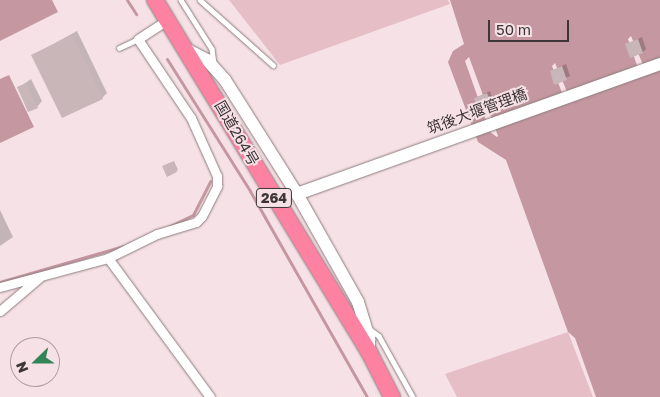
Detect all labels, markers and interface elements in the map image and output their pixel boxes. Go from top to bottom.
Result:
scale bar [490,10,571,42]
text: 50 m [496,20,531,38]
street label: 筑後大堰管理橋 [425,85,529,137]
street label: 国道264号 [211,97,263,169]
road number: 264 [255,187,293,210]
north arrow [10,337,60,387]
text: N [12,359,31,376]

